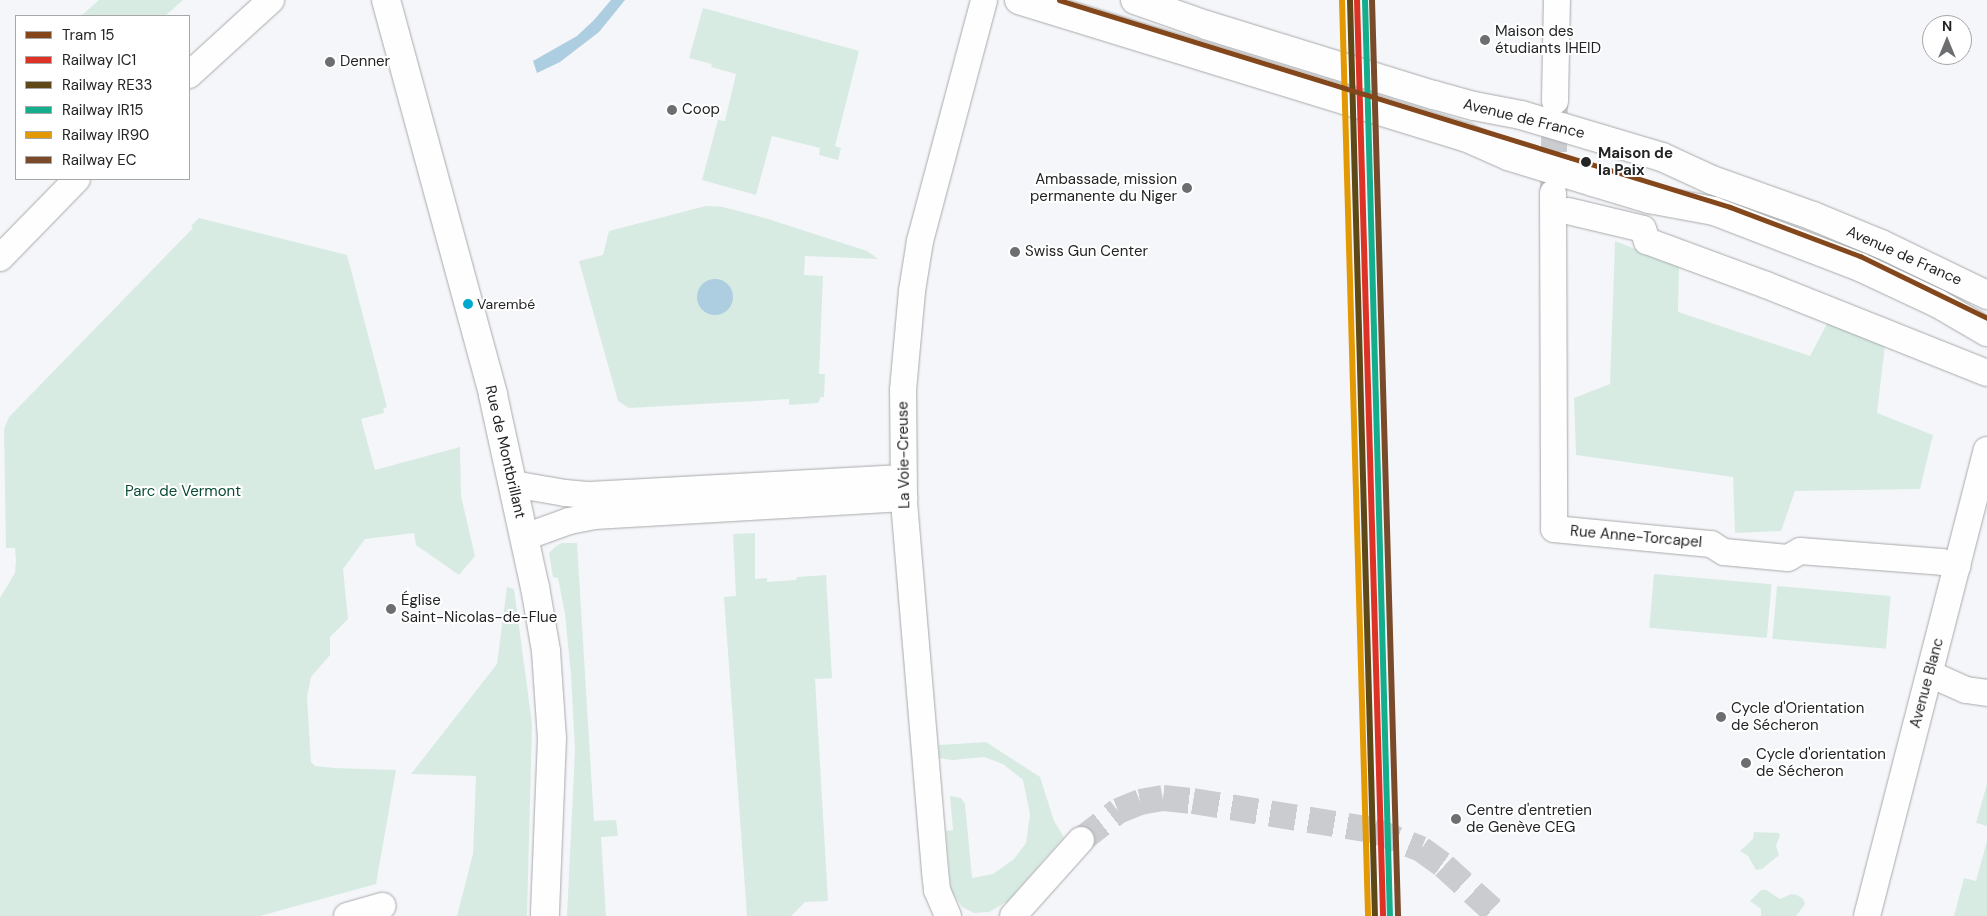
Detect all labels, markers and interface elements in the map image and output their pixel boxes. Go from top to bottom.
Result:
legend [15,15,190,180]
north arrow [1922,15,1972,65]
text: N [1942,17,1952,35]
place label: Maison des étudiants IHEID [1495,22,1601,57]
text: Tram 15 [62,25,114,45]
marker: Maison des étudiants IHEID [1479,34,1491,46]
text: Railway IC1 [62,50,136,70]
place label: Denner [340,53,390,71]
marker: Denner [324,56,336,68]
text: Railway RE33 [62,75,152,95]
street label: Avenue de France [1462,95,1586,143]
text: Railway IR15 [62,100,144,120]
place label: Coop [682,101,720,119]
marker: Coop [666,104,678,116]
text: Railway IR90 [62,125,149,145]
place label: Maison de la Paix [1598,144,1673,179]
text: Railway EC [62,150,136,170]
marker: Maison de la Paix [1578,154,1594,170]
place label: Ambassade, mission permanente du Niger [1030,170,1177,205]
marker: Ambassade, mission permanente du Niger [1181,182,1193,194]
street label: Avenue de France [1844,222,1964,290]
place label: Swiss Gun Center [1025,243,1148,261]
marker: Swiss Gun Center [1009,246,1021,258]
place label: Varembé [477,296,535,312]
marker: Varembé [463,299,473,309]
street label: Rue de Montbrillant [481,384,529,520]
street label: La Voie-Creuse [894,401,914,509]
park label: Parc de Vermont [125,483,241,501]
street label: Rue Anne-Torcapel [1569,522,1703,552]
place label: Église Saint-Nicolas-de-Flue [401,591,557,626]
marker: Église Saint-Nicolas-de-Flue [385,603,397,615]
street label: Avenue Blanc [1906,636,1948,730]
place label: Cycle d'Orientation de Sécheron [1731,699,1864,734]
marker: Cycle d'Orientation de Sécheron [1715,711,1727,723]
place label: Cycle d'orientation de Sécheron [1756,745,1886,780]
marker: Cycle d'orientation de Sécheron [1740,757,1752,769]
place label: Centre d'entretien de Genève CEG [1466,801,1592,836]
marker: Centre d'entretien de Genève CEG [1450,813,1462,825]

